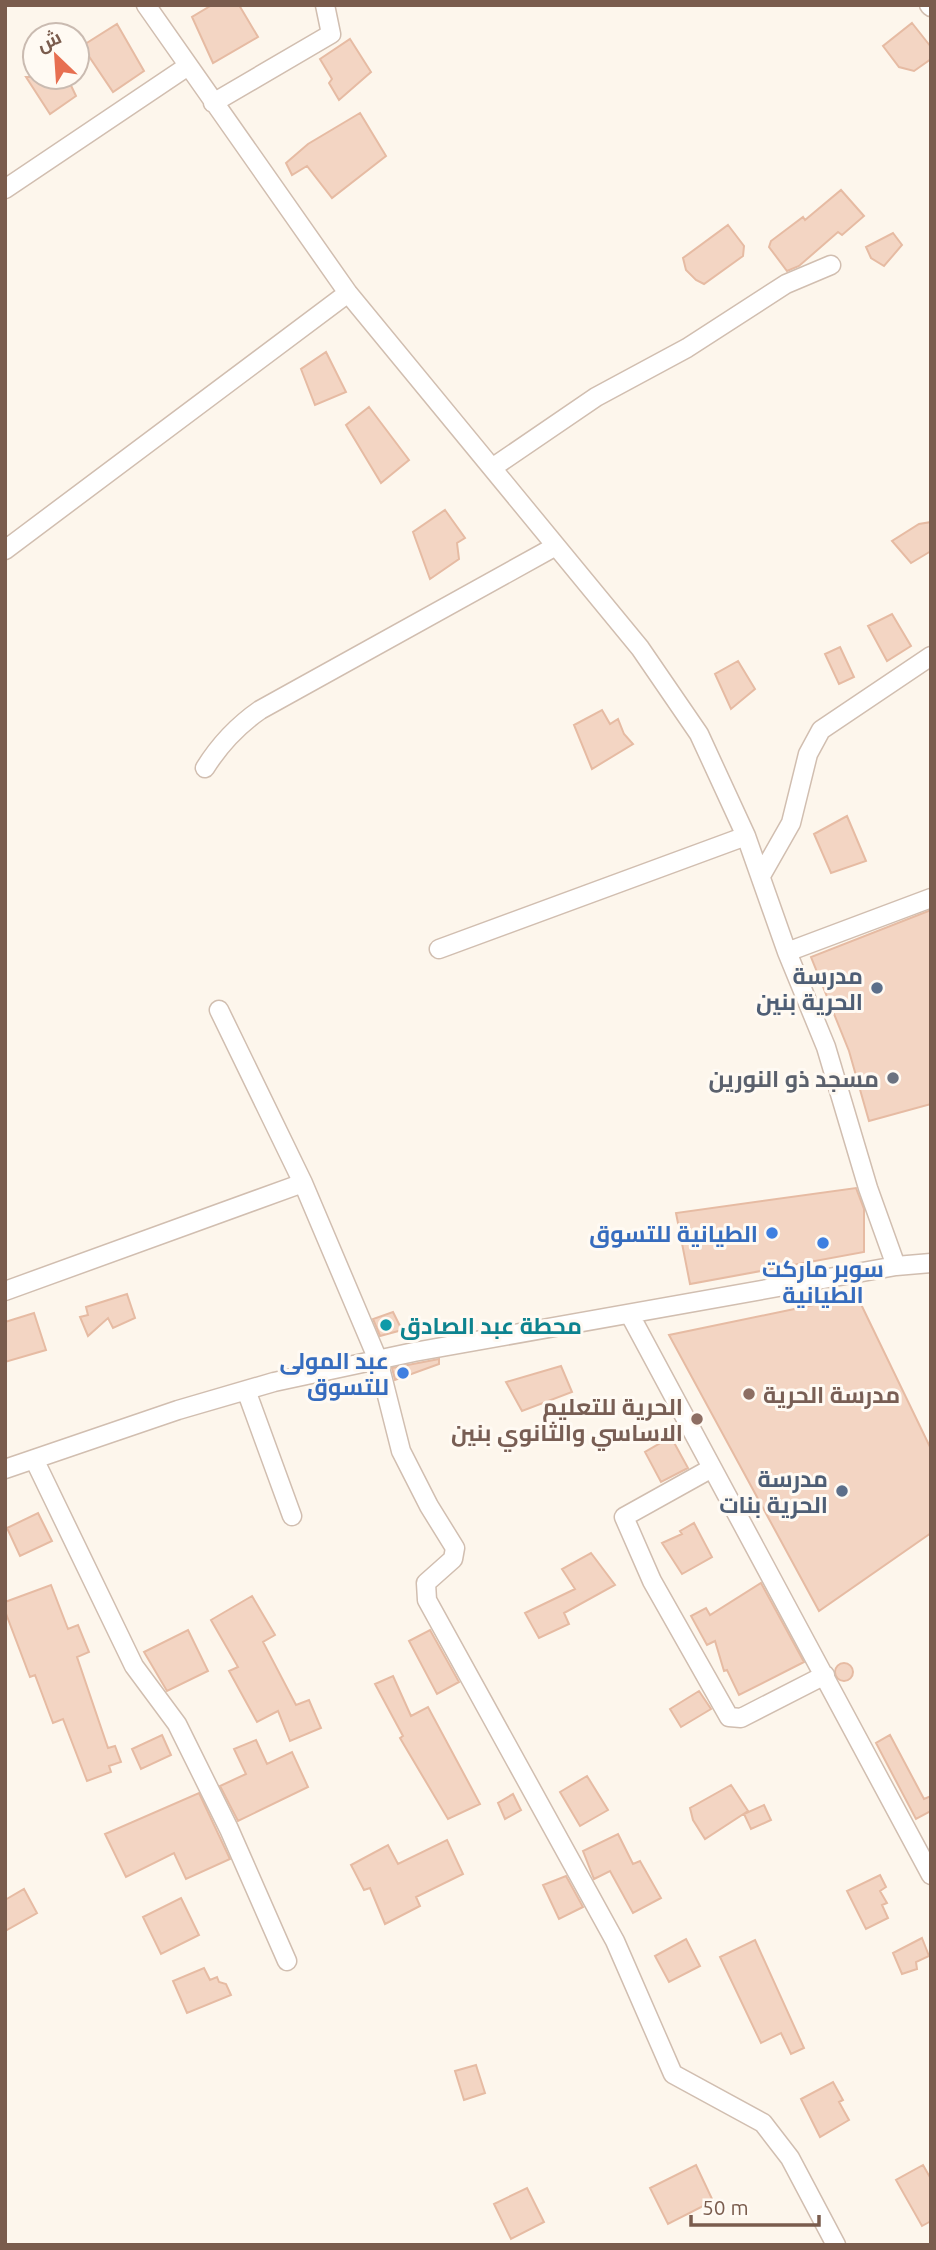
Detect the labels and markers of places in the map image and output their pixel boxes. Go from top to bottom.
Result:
place label: مدرسة الحرية بنين [756,963,863,1016]
marker: مدرسة الحرية بنين [869,980,885,996]
place label: مسجد ذو النورين [708,1066,879,1093]
marker: مسجد ذو النورين [885,1070,901,1086]
place label: الطيانية للتسوق [589,1221,758,1248]
marker: الطيانية للتسوق [764,1225,780,1241]
marker: سوبر ماركت الطيانية [815,1235,831,1251]
place label: سوبر ماركت الطيانية [762,1256,884,1308]
place label: محطة عبد الصادق [400,1313,582,1340]
marker: محطة عبد الصادق [378,1317,394,1333]
place label: عبد المولى للتسوق [279,1348,389,1401]
marker: عبد المولى للتسوق [395,1365,411,1381]
place label: مدرسة الحرية [763,1382,900,1409]
marker: مدرسة الحرية [741,1386,757,1402]
place label: الحرية للتعليم الاساسي والثانوي بنين [451,1394,683,1452]
marker: الحرية للتعليم الاساسي والثانوي بنين [689,1411,705,1427]
place label: مدرسة الحرية بنات [719,1466,828,1519]
marker: مدرسة الحرية بنات [834,1483,850,1499]

